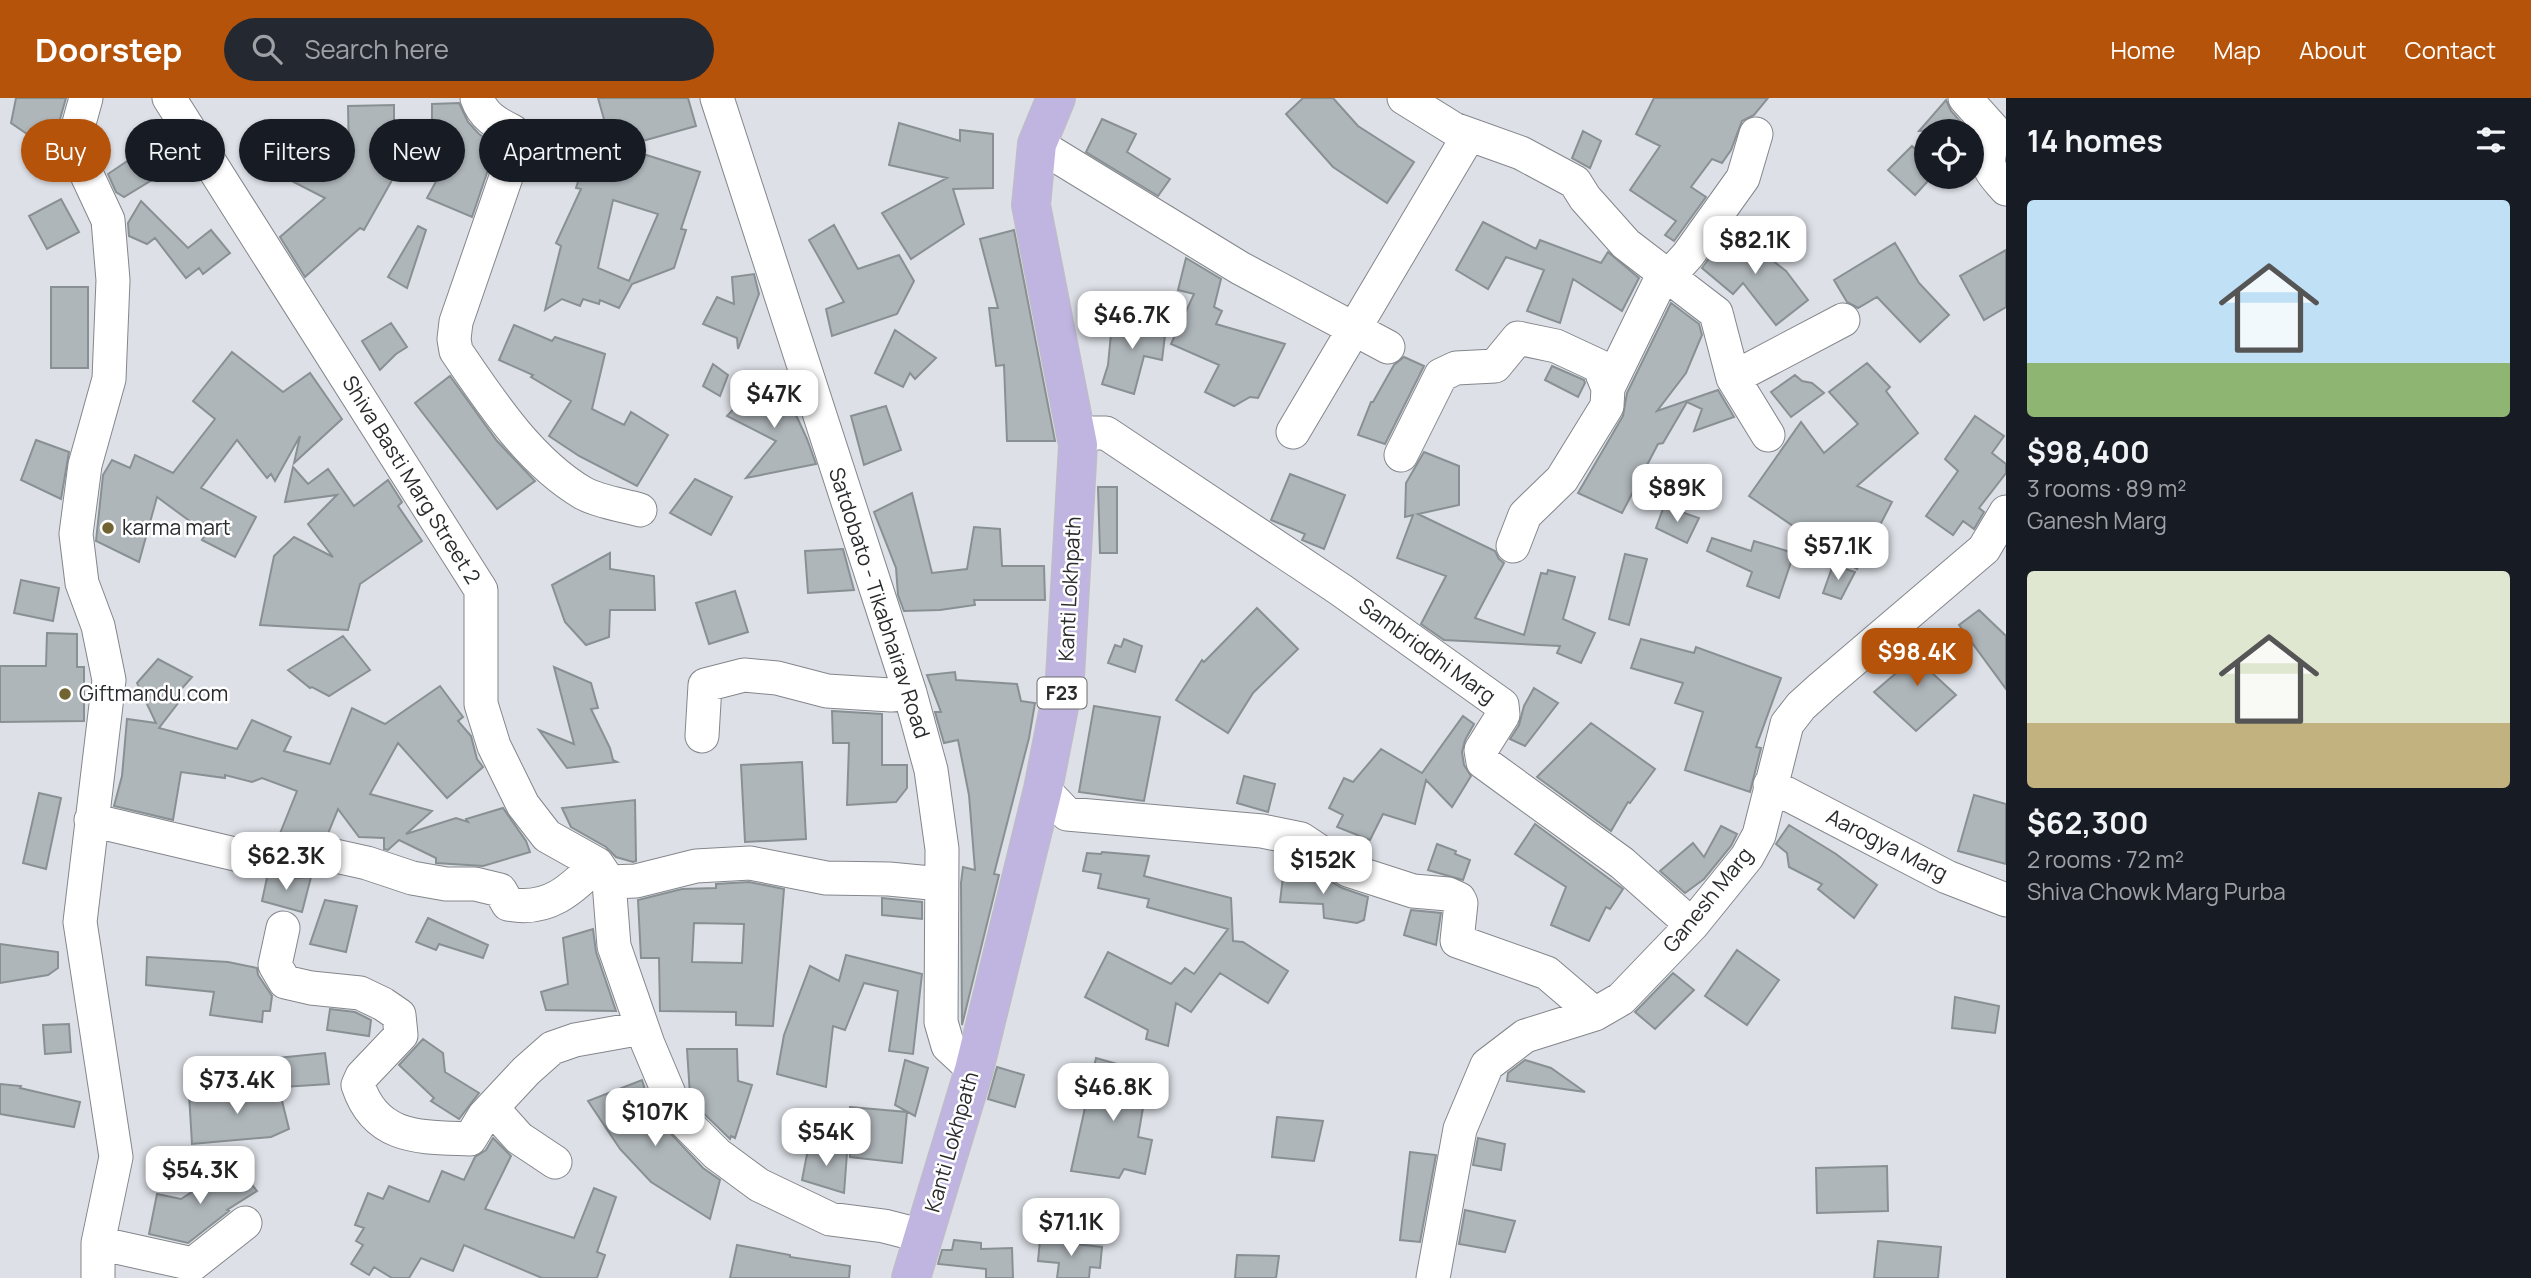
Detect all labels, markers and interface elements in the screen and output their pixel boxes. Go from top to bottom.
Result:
search box [224,18,714,81]
text: Doorstep [35,27,182,72]
icon: search [248,30,286,68]
text: Search here [304,31,449,67]
text: Home [2110,33,2175,66]
text: Map [2213,33,2261,66]
text: About [2299,33,2367,66]
text: Contact [2405,33,2496,66]
chip: Buy [21,119,111,182]
chip: Rent [125,119,225,182]
chip: Filters [239,119,355,182]
chip: New [369,119,465,182]
chip: Apartment [479,119,646,182]
map controls [1914,119,1984,189]
button: locate [1914,119,1984,189]
text: 14 homes [2027,120,2163,161]
icon: filters [2472,121,2510,159]
pin: $82.1K [1698,216,1812,276]
text: $82.1K [1719,223,1791,255]
icon: home [2206,245,2332,371]
pin: $46.7K [1075,292,1189,351]
text: $46.7K [1094,298,1170,330]
street label: Shiva Basti Marg Street 2 [336,370,487,589]
pin: $47K [733,370,815,430]
text: $47K [746,377,802,409]
text: $98,400 [2027,431,2150,472]
street label: Satdobato - Tikabhairav Road [823,464,937,742]
pin: $89K [1636,464,1718,524]
text: $89K [1648,471,1706,503]
text: 3 rooms · 89 m² [2027,472,2187,504]
text: Ganesh Marg [2027,504,2167,536]
place label: karma mart [122,513,231,541]
street label: Kanti Lokhpath [1051,516,1087,662]
marker: karma mart [100,520,116,536]
pin: $57.1K [1781,522,1895,582]
text: $57.1K [1804,529,1872,561]
street label: Sambriddhi Marg [1354,591,1502,709]
icon: home [2206,616,2332,742]
pin: $98.4K [1860,628,1974,688]
text: $98.4K [1878,635,1956,667]
road number: F23 [1038,678,1086,708]
place label: Giftmandu.com [79,679,228,707]
marker: Giftmandu.com [57,686,73,702]
street label: Aarogya Marg [1822,802,1953,887]
text: $62,300 [2027,802,2148,843]
pin: $62.3K [229,832,343,892]
pin: $152K [1274,836,1372,896]
text: $62.3K [247,839,325,871]
street label: Ganesh Marg [1656,841,1758,958]
text: $152K [1290,843,1356,875]
text: 2 rooms · 72 m² [2027,843,2184,875]
text: Shiva Chowk Marg Purba [2027,875,2286,907]
pin: $73.4K [180,1056,294,1116]
text: $73.4K [199,1063,275,1095]
pin: $46.8K [1056,1063,1170,1123]
street label: Kanti Lokhpath [918,1068,984,1215]
text: $46.8K [1074,1070,1152,1102]
pin: $107K [606,1088,704,1148]
text: $107K [622,1095,688,1127]
pin: $54K [785,1108,867,1168]
text: $54K [798,1115,854,1147]
pin: $54.3K [143,1146,257,1206]
text: $54.3K [162,1153,238,1185]
pin: $71.1K [1014,1198,1128,1258]
text: $71.1K [1038,1205,1104,1237]

